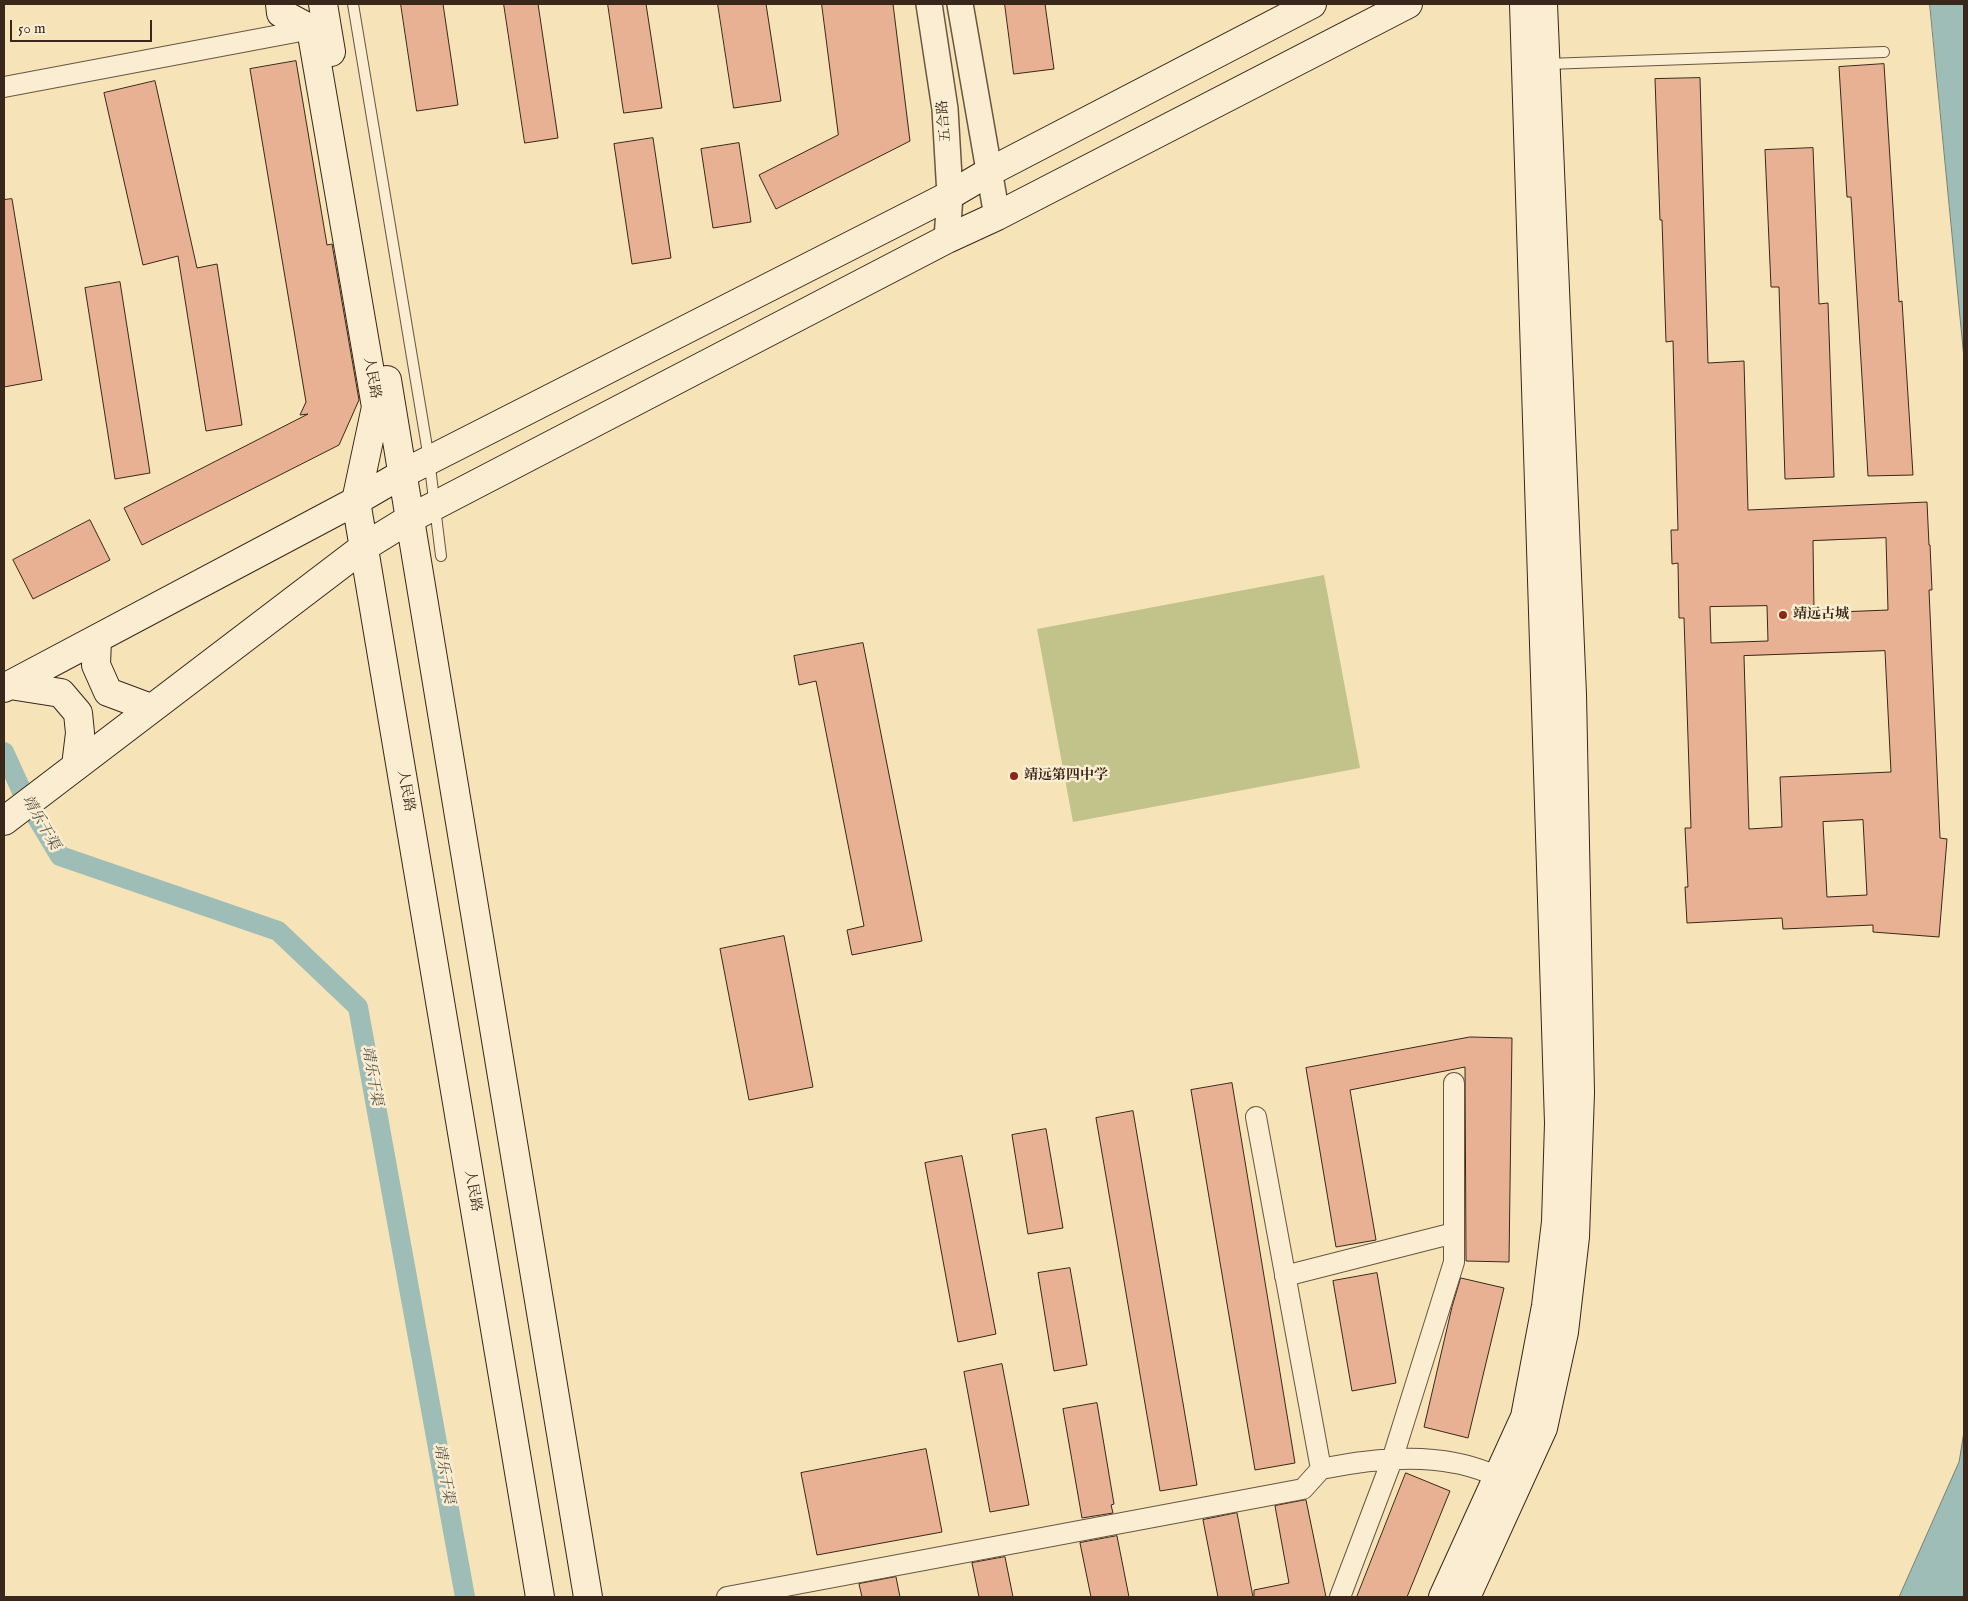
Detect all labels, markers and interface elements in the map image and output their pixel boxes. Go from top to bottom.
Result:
scale bar [12,10,155,42]
text: 50 m [18,19,46,38]
street label: 五合路 [935,99,955,143]
street label: 人民路 [359,356,383,400]
place label: 靖远古城 [1793,607,1849,623]
marker: 靖远古城 [1777,609,1789,621]
place label: 靖远第四中学 [1024,768,1108,784]
street label: 人民路 [393,769,417,813]
marker: 靖远第四中学 [1008,770,1020,782]
water label: 靖乐干渠 [17,793,63,853]
water label: 靖乐干渠 [357,1045,385,1107]
street label: 人民路 [460,1169,484,1213]
water label: 靖乐干渠 [429,1443,457,1505]

